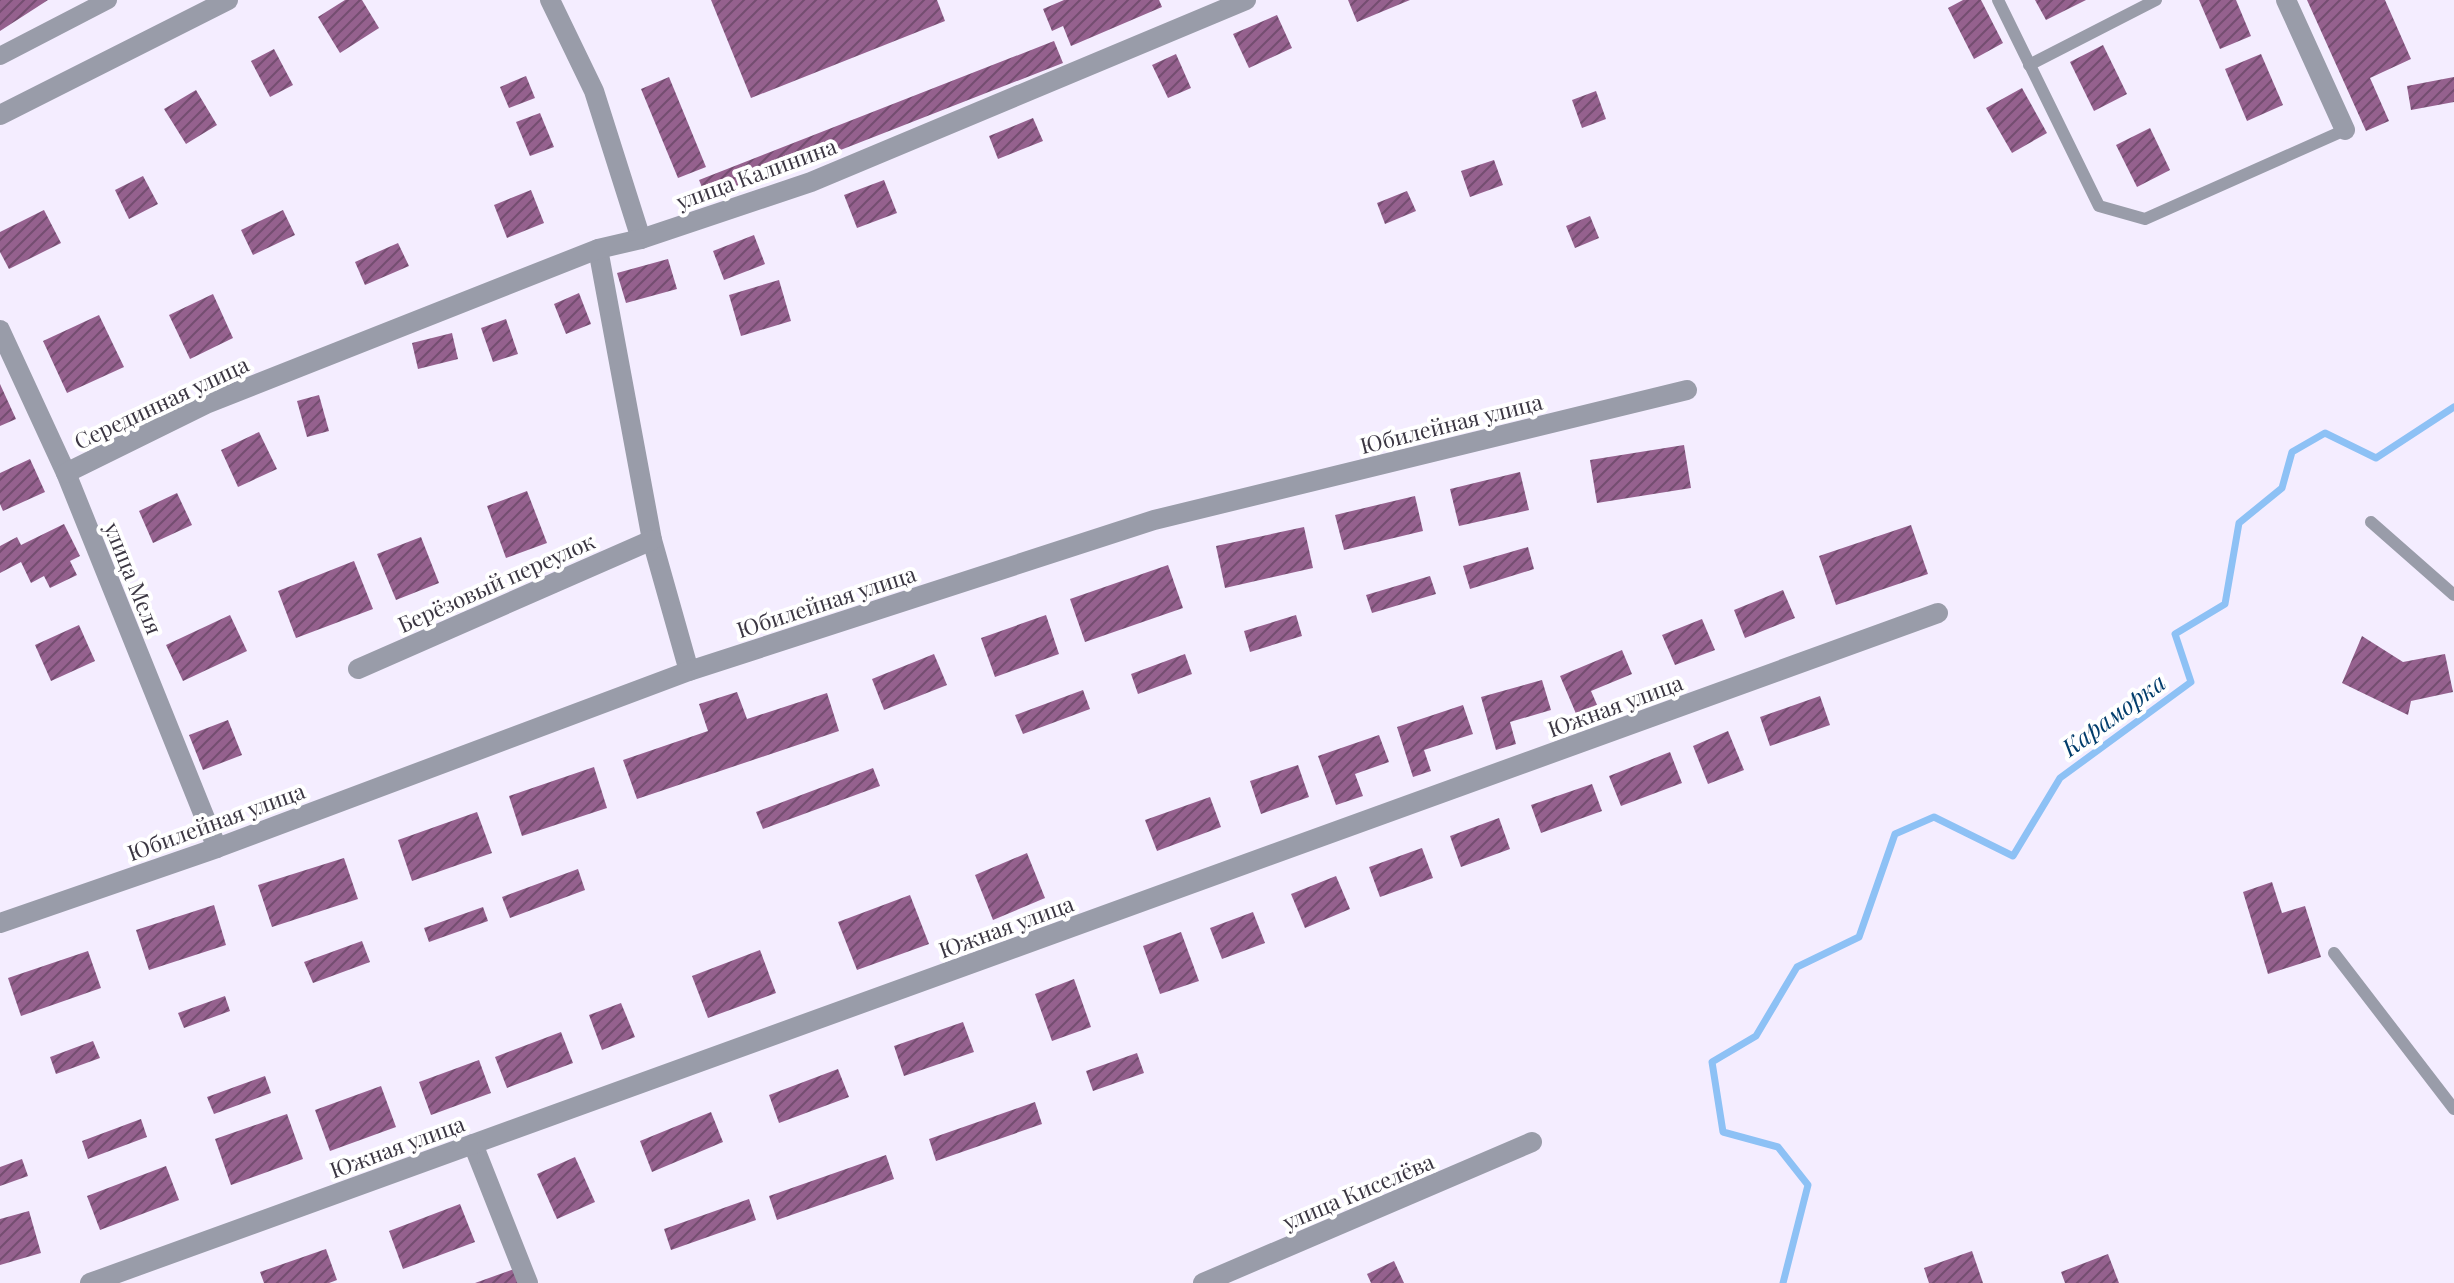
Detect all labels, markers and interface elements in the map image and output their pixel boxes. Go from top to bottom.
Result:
street label: улица Калинина [671,130,840,216]
street label: Серединная улица [69,348,253,456]
street label: Юбилейная улица [1357,386,1545,460]
street label: улица Меля [98,517,170,639]
street label: Берёзовый переулок [393,525,600,639]
street label: Юбилейная улица [733,558,919,644]
water label: Караморка [2054,665,2171,763]
street label: Южная улица [1543,667,1687,743]
street label: Юбилейная улица [123,775,309,867]
street label: Южная улица [934,888,1078,964]
street label: Южная улица [325,1108,469,1184]
street label: улица Киселёва [1277,1146,1438,1237]

